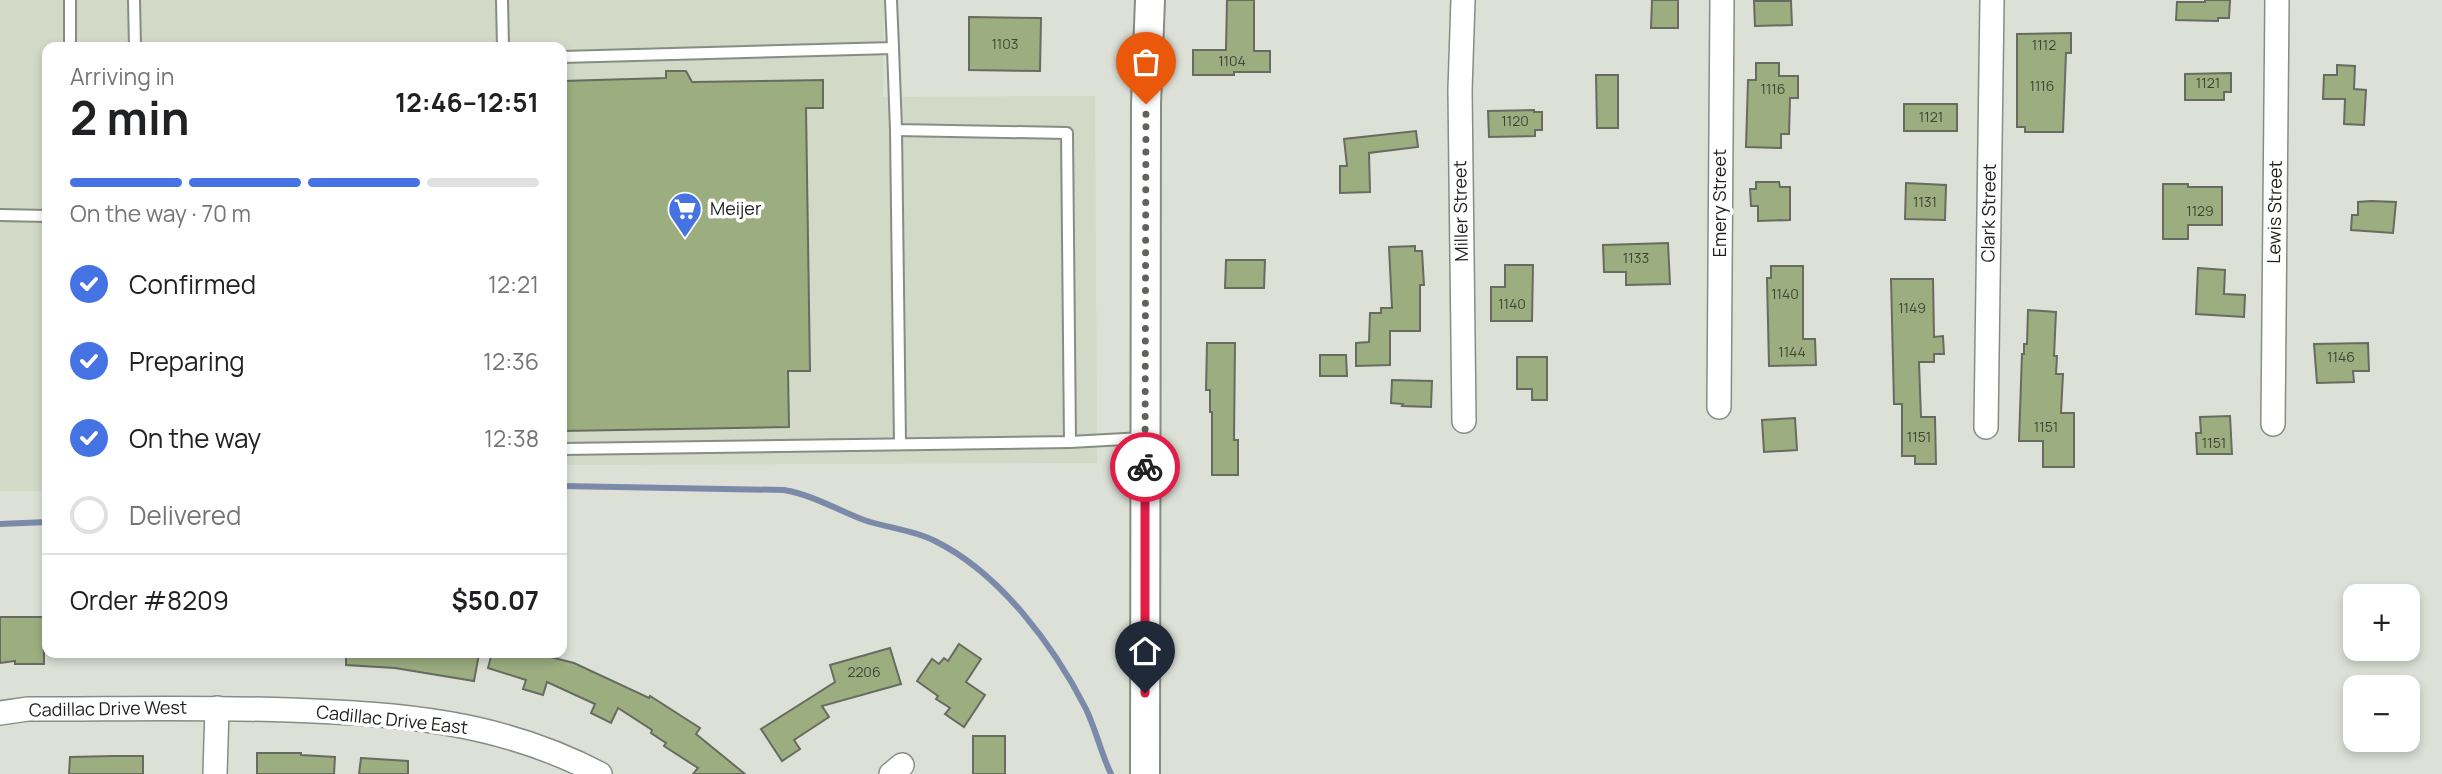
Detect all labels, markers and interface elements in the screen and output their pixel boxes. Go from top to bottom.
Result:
pin [1116,32,1176,104]
house number: 1103 [991,34,1019,53]
house number: 1112 [2032,35,2056,54]
icon: bag [1127,43,1165,81]
house number: 1104 [1218,51,1246,70]
text: Arriving in [70,60,175,92]
house number: 1121 [2196,73,2220,92]
house number: 1116 [2029,76,2055,95]
house number: 1116 [1760,79,1786,98]
text: 12:46–12:51 [395,84,539,120]
text: 2 min [70,86,190,149]
house number: 1121 [1919,107,1943,126]
house number: 1120 [1501,111,1529,130]
street label: Emery Street [1707,149,1731,257]
street label: Miller Street [1447,160,1473,262]
street label: Lewis Street [2261,160,2287,264]
street label: Clark Street [1975,163,2001,263]
supermarket icon: Meijer [666,190,704,239]
house number: 1131 [1913,192,1937,211]
place label: Meijer [710,196,762,220]
text: On the way · 70 m [70,197,251,229]
house number: 1129 [2186,201,2214,220]
house number: 1133 [1623,248,1649,267]
icon: check [70,265,108,303]
text: Confirmed [129,266,256,302]
text: 12:21 [488,268,539,300]
house number: 1140 [1771,284,1799,303]
house number: 1140 [1498,294,1526,313]
house number: 1149 [1898,298,1926,317]
icon: check [70,342,108,380]
house number: 1144 [1778,342,1806,361]
text: Preparing [129,343,245,379]
text: 12:36 [483,345,539,377]
house number: 1146 [2327,347,2355,366]
house number: 1151 [2034,417,2058,436]
icon: check [70,419,108,457]
text: On the way [129,420,261,456]
text: 12:38 [484,422,539,454]
house number: 1151 [1907,427,1931,446]
courier [1110,432,1180,502]
house number: 1151 [2202,433,2226,452]
icon: bike [1126,448,1164,486]
text: Delivered [129,497,241,533]
text: Order #8209 [70,582,229,618]
text: $50.07 [451,582,539,618]
map controls [2343,584,2420,752]
button: + [2343,584,2420,661]
pin [1115,621,1175,693]
icon: home [1126,632,1164,670]
house number: 2206 [847,662,881,681]
button: − [2343,675,2420,752]
street label: Cadillac Drive West [29,695,187,721]
street label: Cadillac Drive East [315,699,469,739]

